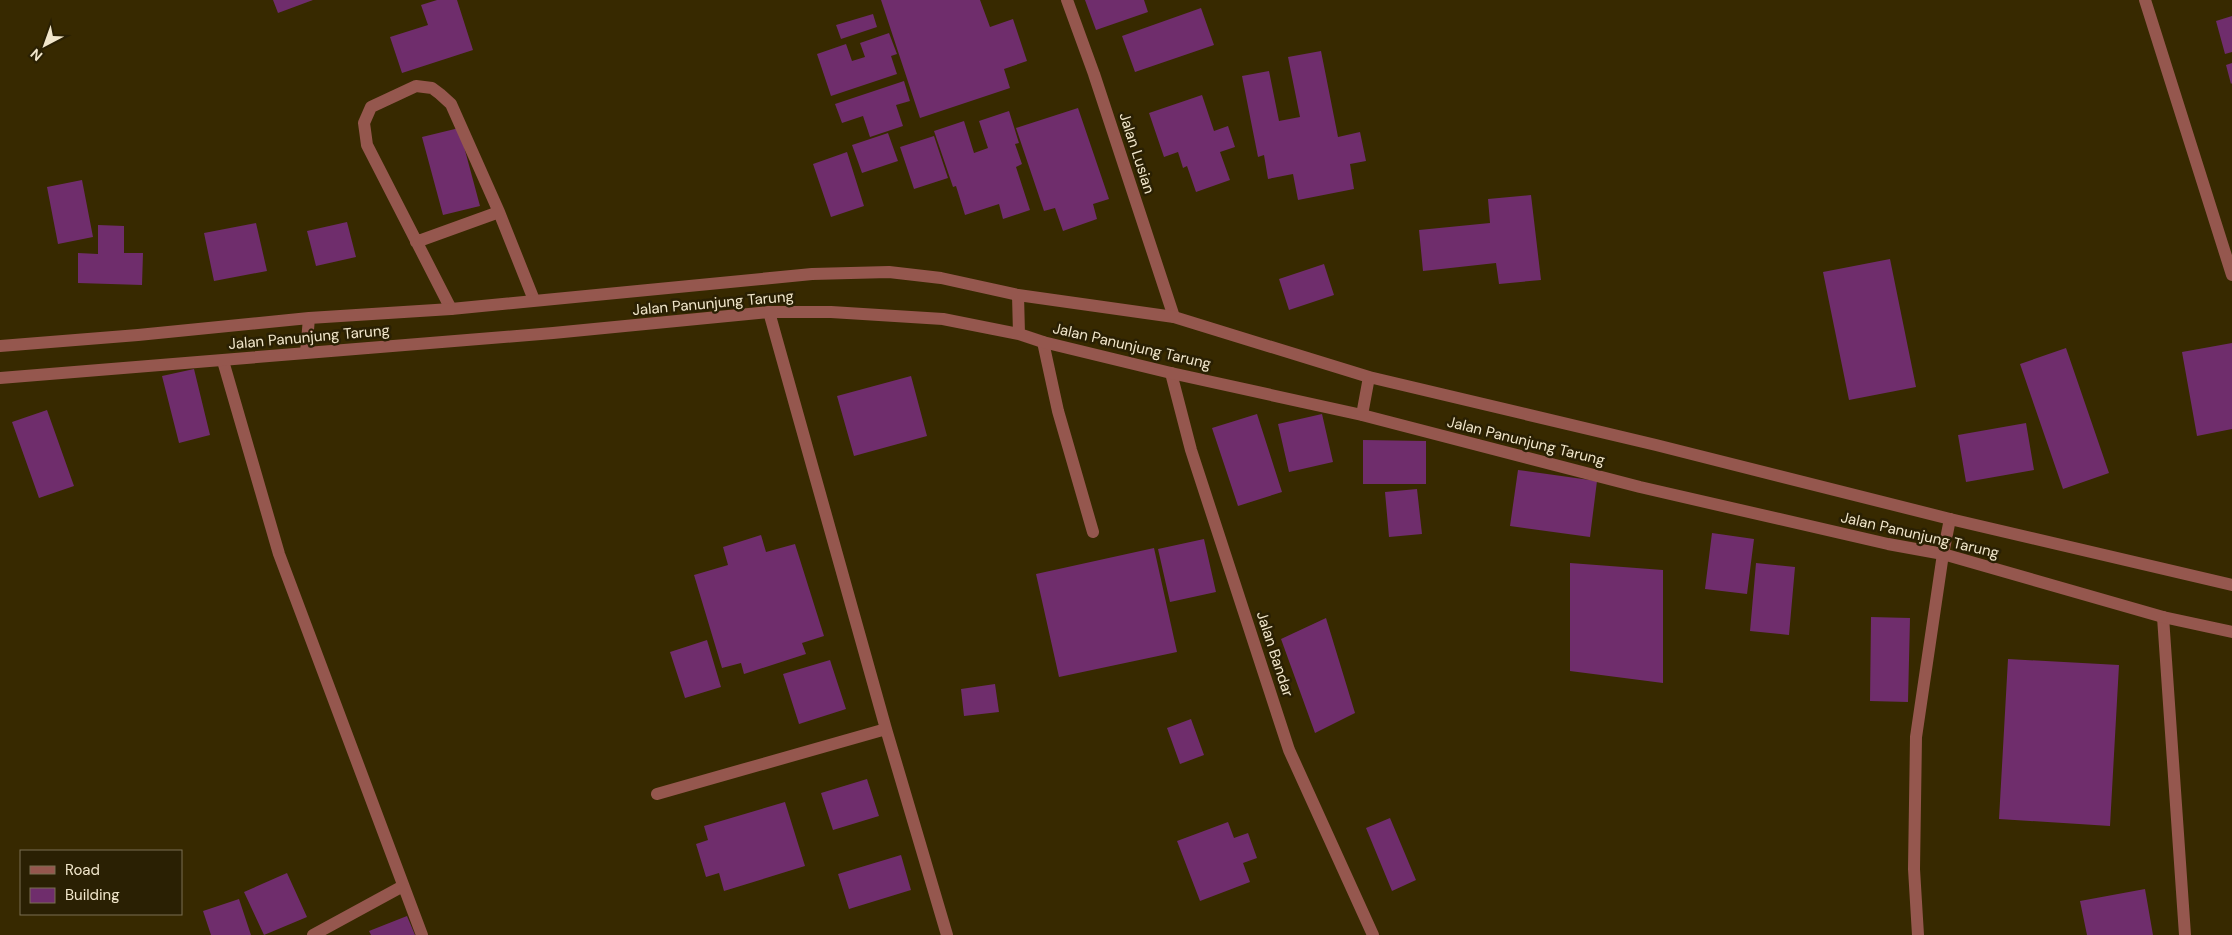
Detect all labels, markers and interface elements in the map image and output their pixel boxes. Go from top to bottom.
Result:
north arrow [20,20,70,70]
text: N [27,45,46,65]
street label: Jalan Lusian [1114,110,1160,196]
street label: Jalan Panunjung Tarung [631,286,795,320]
street label: Jalan Panunjung Tarung [1051,318,1213,374]
street label: Jalan Panunjung Tarung [227,320,391,354]
street label: Jalan Panunjung Tarung [1445,412,1607,470]
street label: Jalan Panunjung Tarung [1839,507,2001,563]
street label: Jalan Bandar [1252,609,1298,700]
legend [20,850,182,915]
text: Road [65,860,100,880]
text: Building [65,885,120,905]

